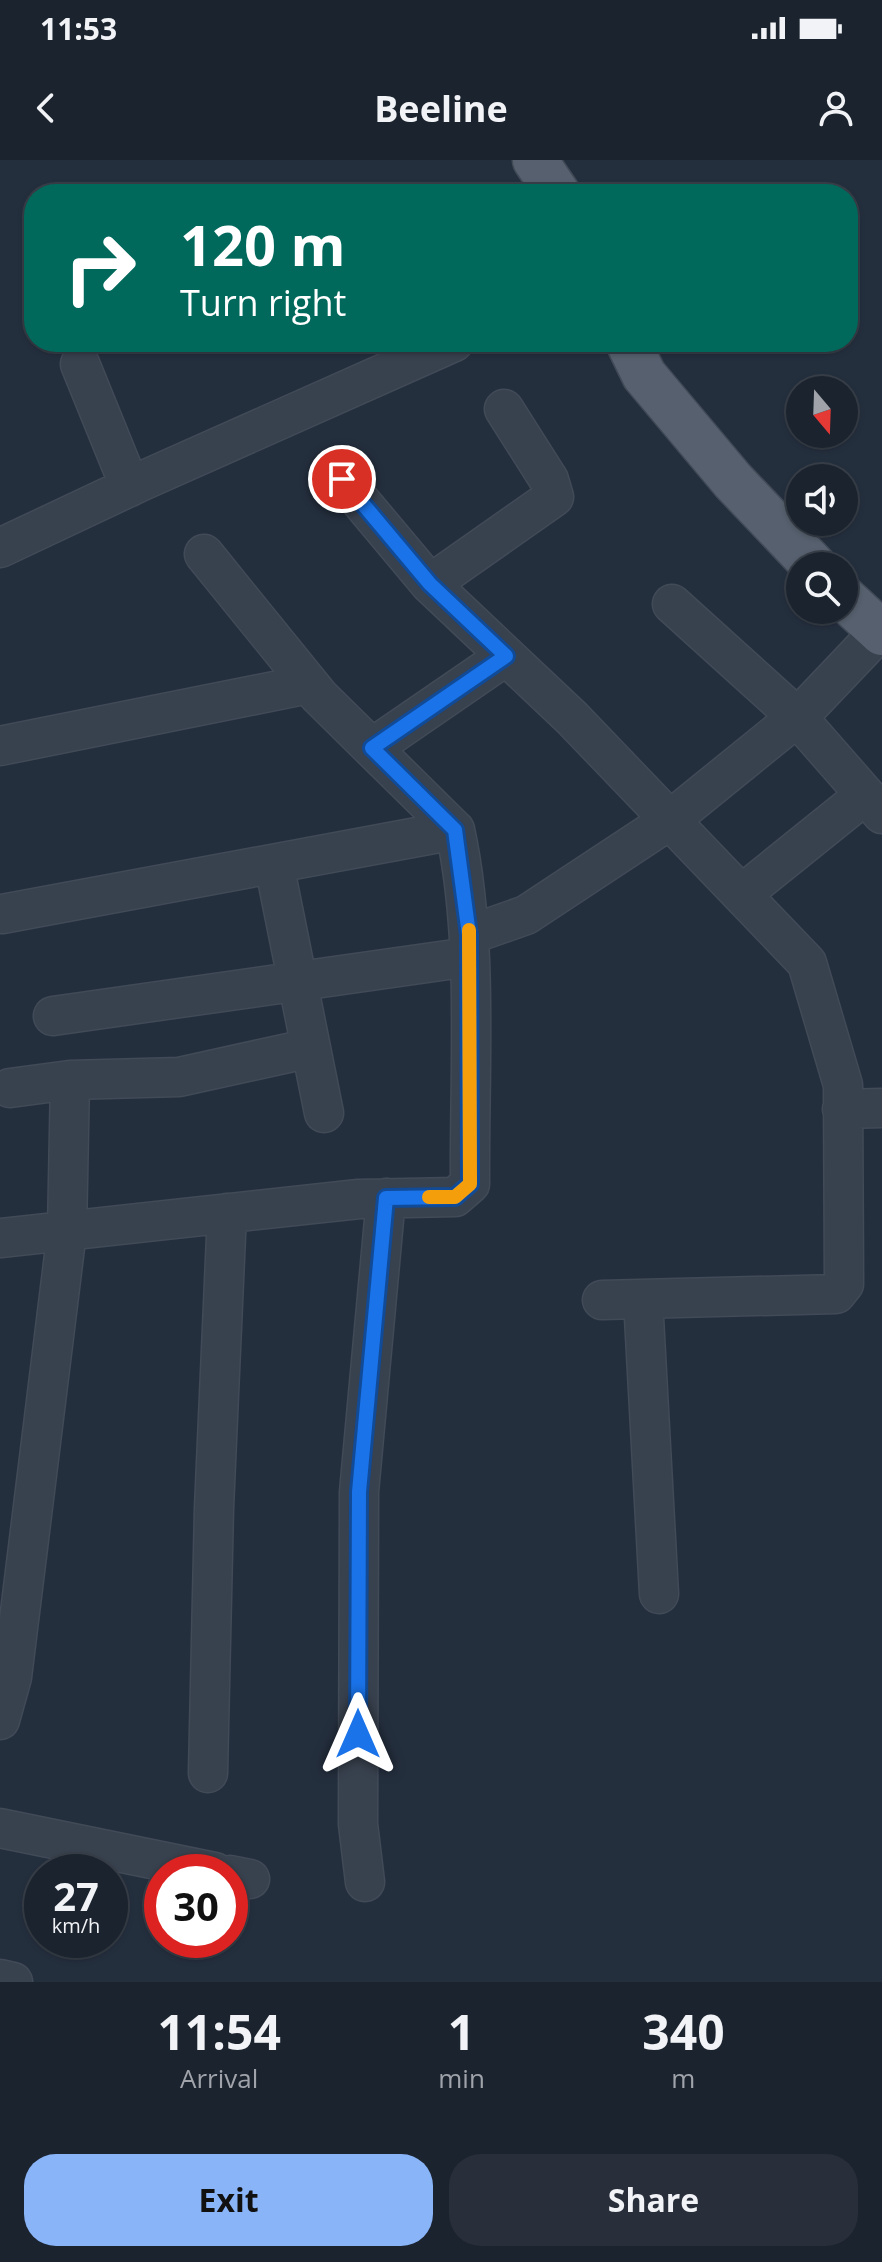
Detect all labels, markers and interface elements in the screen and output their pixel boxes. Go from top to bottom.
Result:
text: 11:53 [40,8,117,49]
text: Beeline [374,84,508,133]
icon: back [24,86,68,130]
icon: person [814,86,858,130]
text: 120 m [180,206,346,282]
icon: right [48,216,152,320]
text: Turn right [180,278,346,327]
north arrow [786,376,858,448]
map controls [786,376,858,624]
pin [308,445,376,513]
icon: arrive [320,457,364,501]
button: sound [786,464,858,536]
button: search [786,552,858,624]
position arrow [316,1692,400,1776]
speed limit sign: 30 [144,1854,248,1958]
text: 27 [53,1868,99,1923]
text: km/h [52,1912,100,1939]
text: 11:54 [157,1999,281,2064]
text: 1 [448,1999,475,2064]
text: 340 [642,1999,725,2064]
text: Arrival [180,2060,258,2096]
text: min [438,2060,485,2096]
text: m [671,2060,695,2096]
button: Exit [24,2154,433,2246]
button: Share [449,2154,858,2246]

